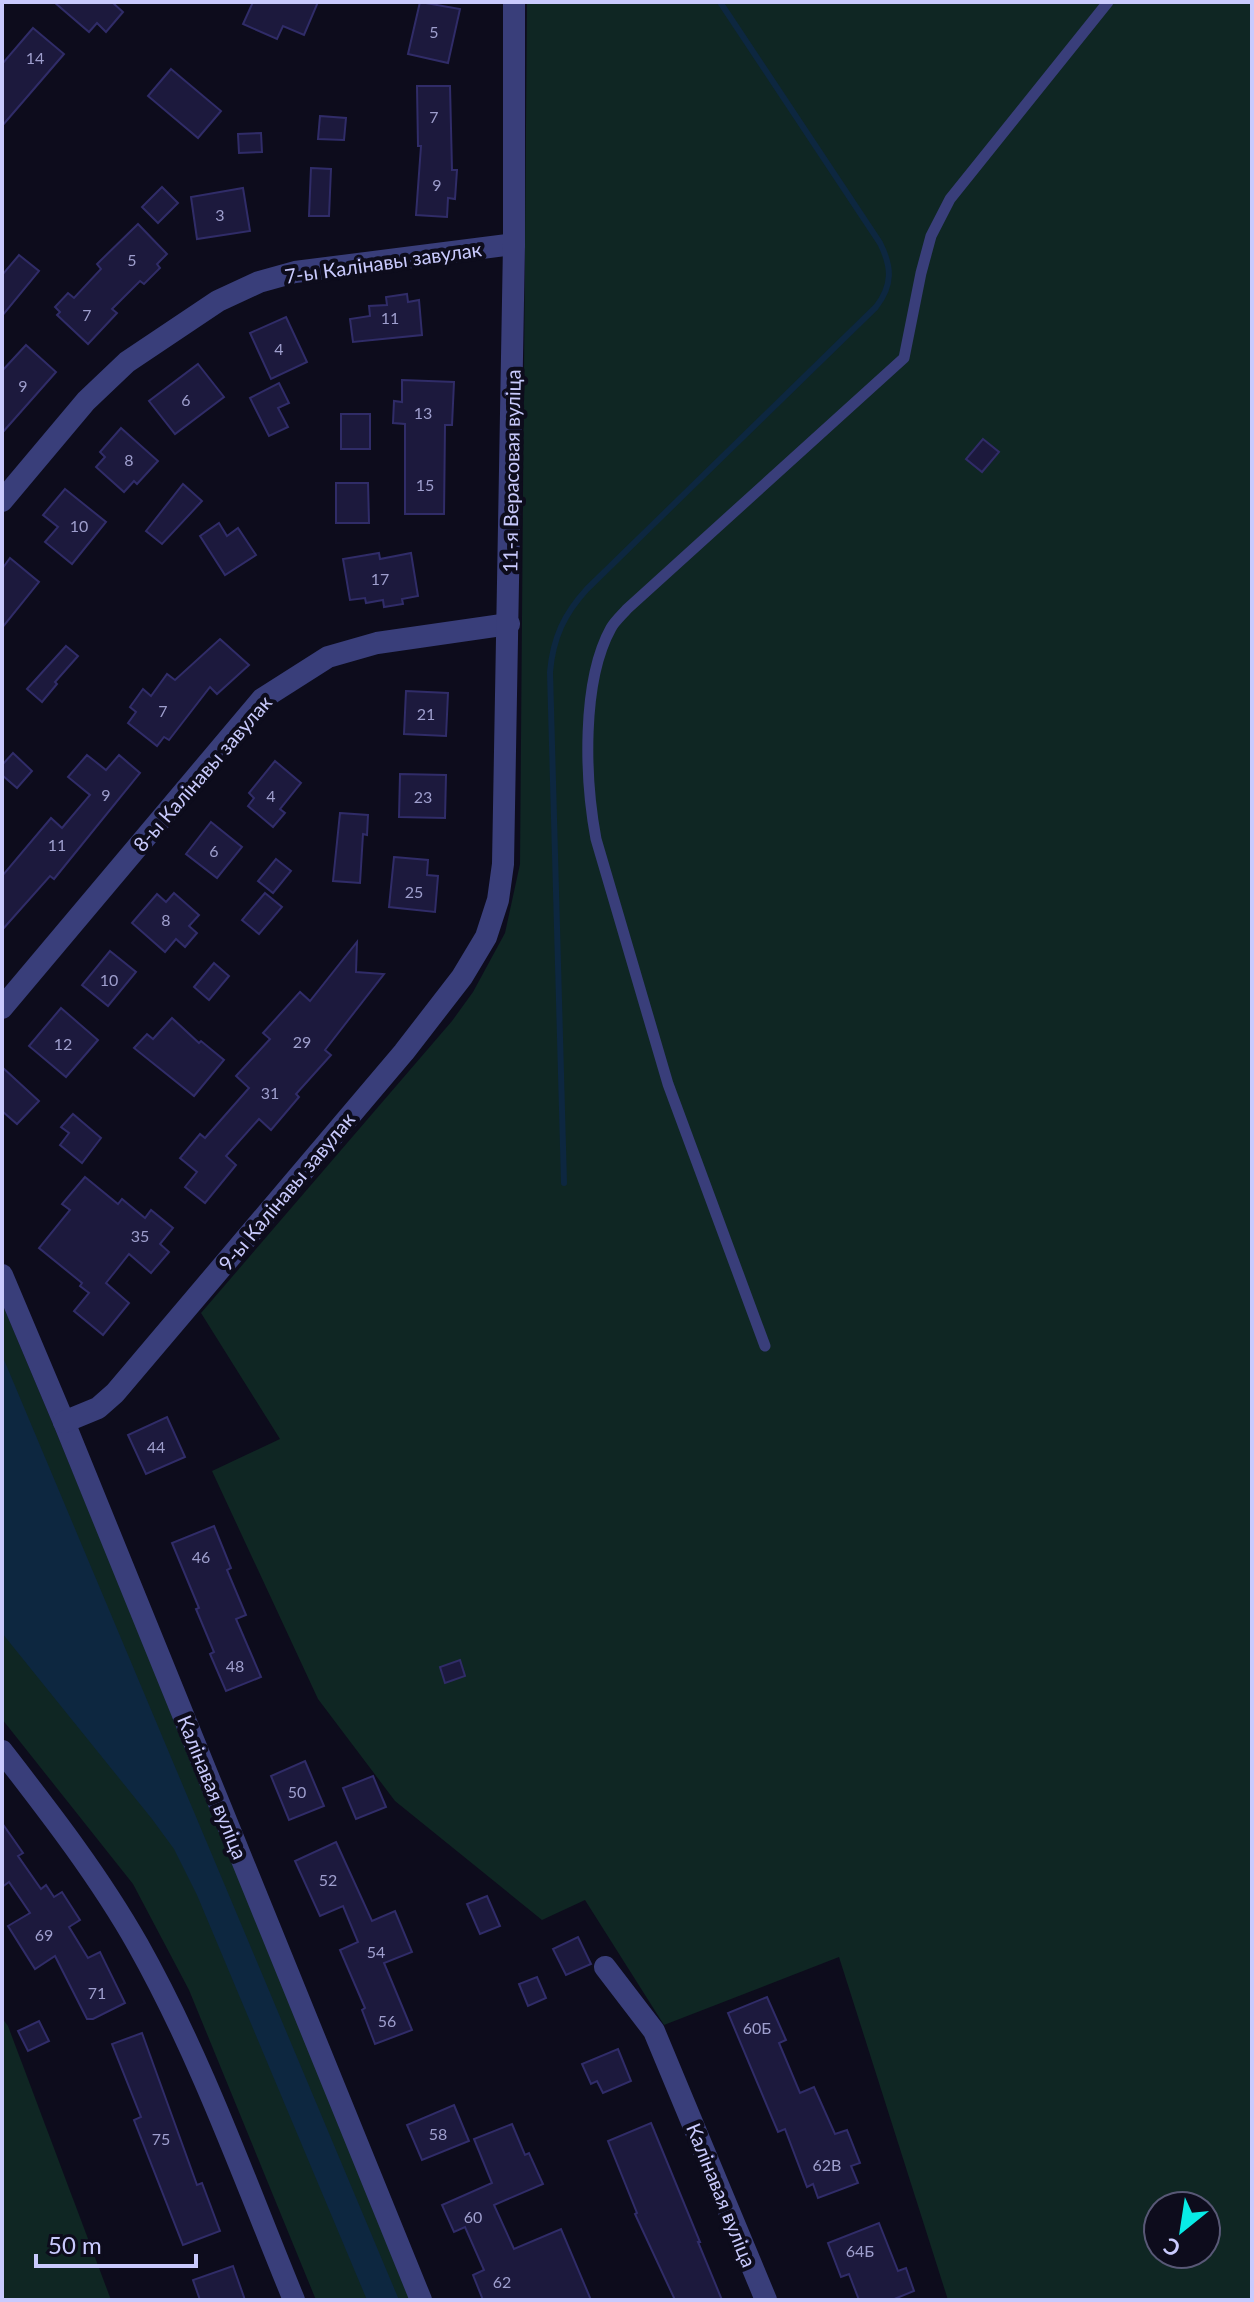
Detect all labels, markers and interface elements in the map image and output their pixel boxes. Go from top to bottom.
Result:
house number: 5 [429,22,439,41]
house number: 14 [26,48,44,67]
house number: 7 [429,107,439,126]
house number: 9 [432,175,442,194]
house number: 3 [215,205,225,224]
street label: 7-ы Калінавы завулак [283,236,484,288]
house number: 5 [127,250,137,269]
house number: 7 [82,305,92,324]
house number: 11 [381,308,399,327]
house number: 4 [274,339,284,358]
street label: 11-я Верасовая вуліца [497,369,525,573]
house number: 9 [18,376,28,395]
house number: 6 [181,390,191,409]
house number: 13 [414,403,432,422]
house number: 8 [124,450,134,469]
house number: 15 [416,475,434,494]
house number: 10 [70,516,88,535]
house number: 17 [371,569,389,588]
street label: 8-ы Калінавы завулак [128,690,277,856]
house number: 7 [158,701,168,720]
house number: 21 [417,704,435,723]
house number: 9 [101,785,111,804]
house number: 4 [266,786,276,805]
house number: 23 [414,787,432,806]
house number: 11 [48,835,66,854]
house number: 6 [209,841,219,860]
house number: 25 [405,882,423,901]
house number: 8 [161,910,171,929]
house number: 10 [100,970,118,989]
house number: 29 [293,1032,311,1051]
house number: 12 [54,1034,72,1053]
house number: 31 [261,1083,279,1102]
street label: 9-ы Калінавы завулак [213,1107,360,1275]
house number: 35 [131,1226,149,1245]
house number: 44 [147,1437,165,1456]
house number: 46 [192,1547,210,1566]
house number: 48 [226,1656,244,1675]
street label: Калінавая вуліца [173,1711,253,1863]
house number: 50 [288,1782,306,1801]
house number: 52 [319,1870,337,1889]
house number: 69 [35,1925,53,1944]
house number: 54 [367,1942,385,1961]
house number: 71 [88,1983,106,2002]
house number: 56 [378,2011,396,2030]
house number: 60Б [743,2018,771,2037]
street label: Калінавая вуліца [682,2119,762,2271]
house number: 58 [429,2124,447,2143]
house number: 75 [152,2129,170,2148]
house number: 62В [813,2155,841,2174]
north arrow [1142,2190,1222,2270]
house number: 60 [464,2207,482,2226]
scale bar [36,2218,196,2268]
text: 50 m [48,2230,102,2259]
text: С [1158,2232,1185,2263]
house number: 64Б [846,2241,874,2260]
house number: 62 [493,2272,511,2291]

